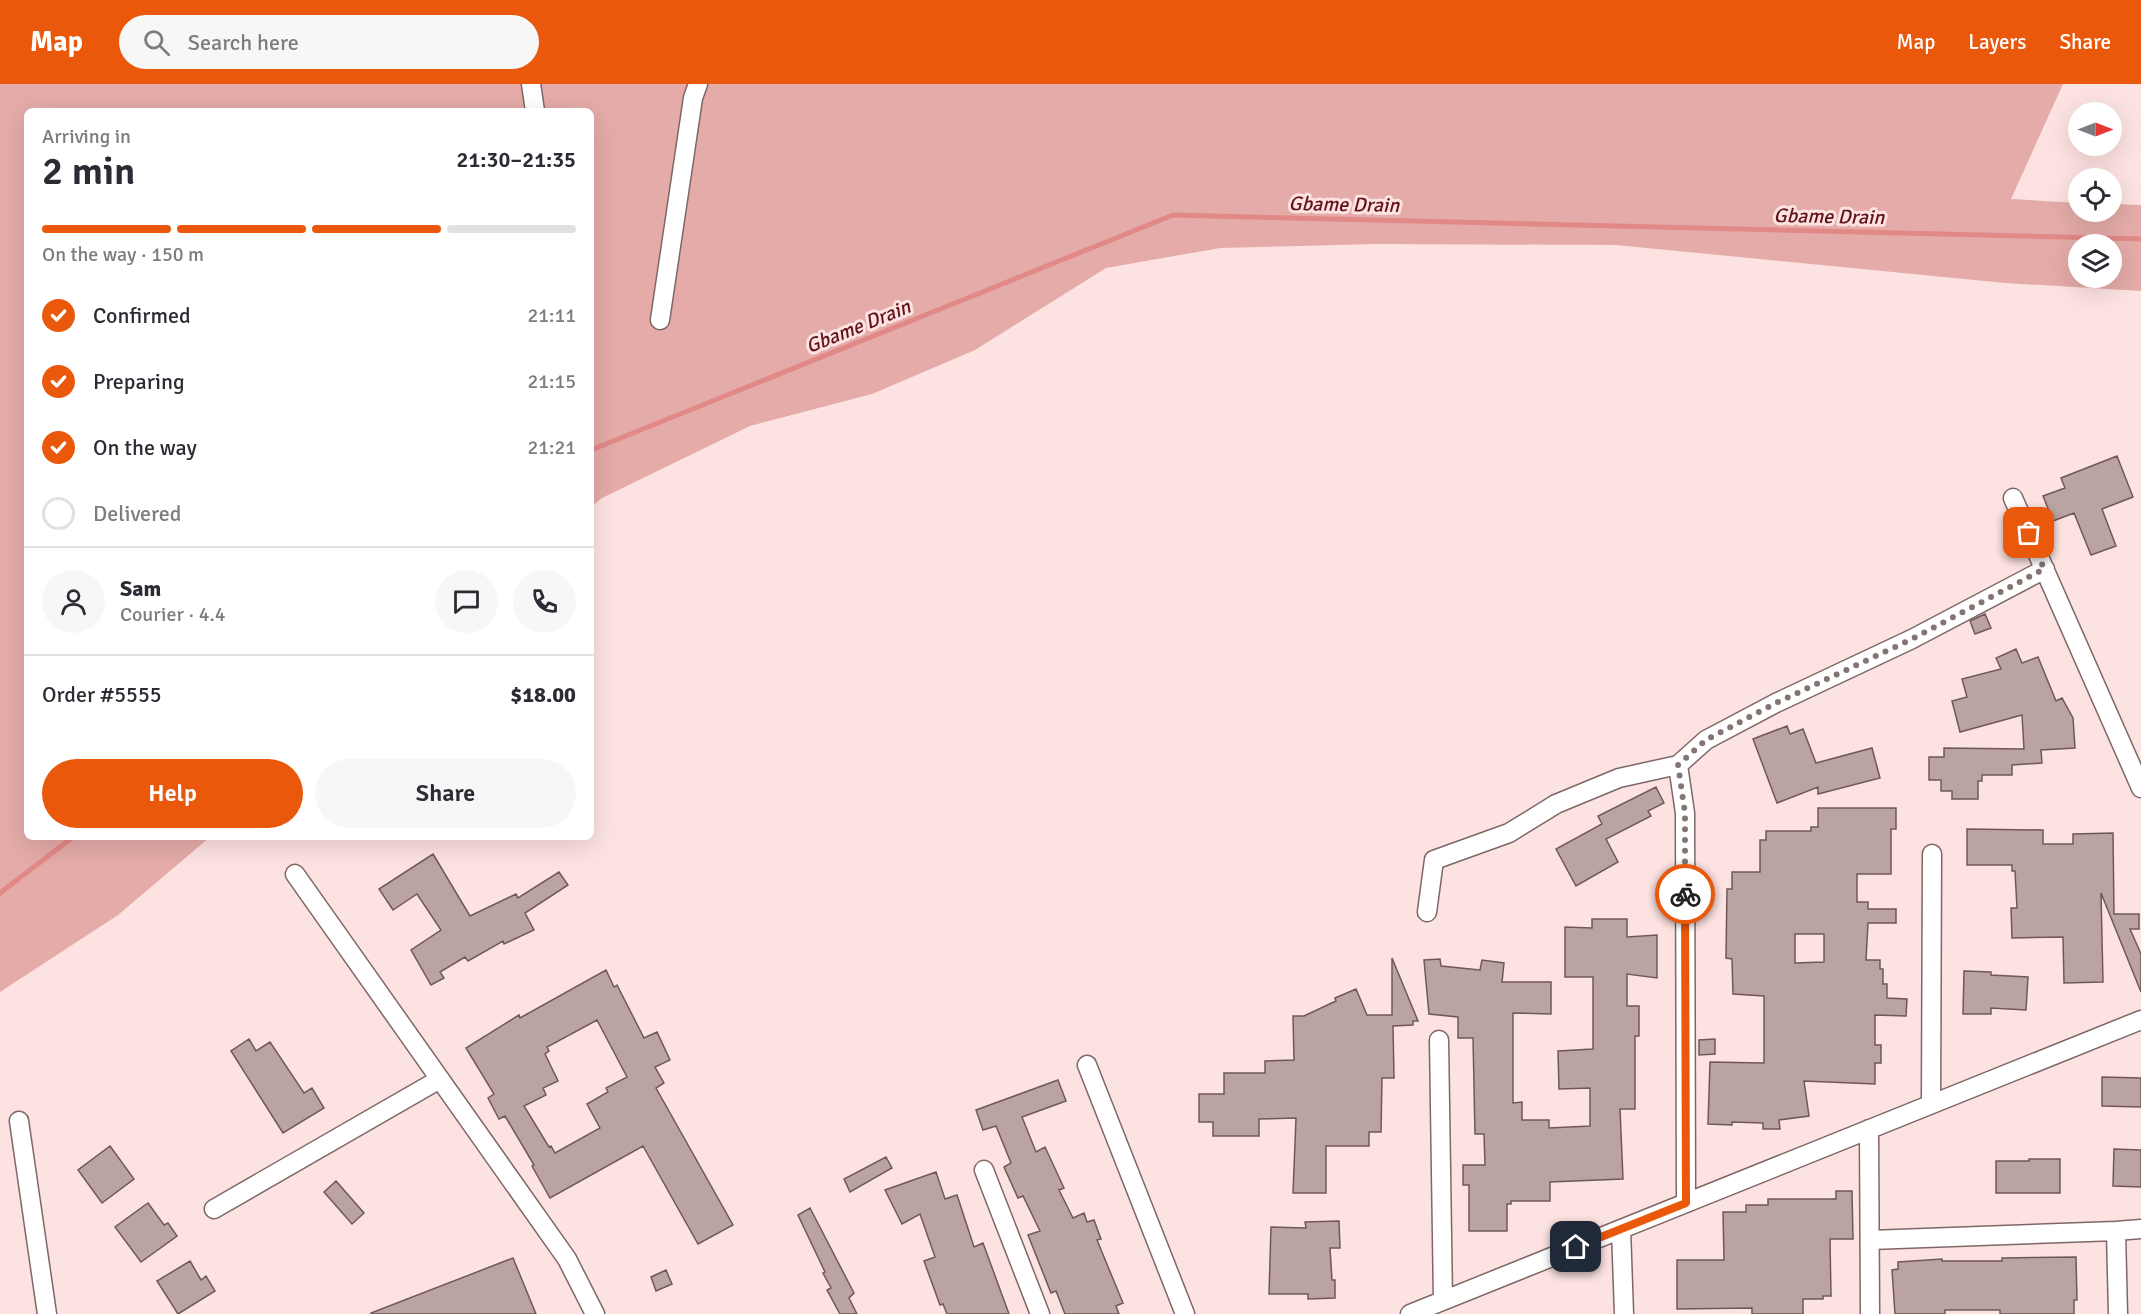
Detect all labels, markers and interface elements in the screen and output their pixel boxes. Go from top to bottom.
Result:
search box [119,15,539,69]
text: Map [30,25,83,59]
icon: search [140,26,173,59]
text: Search here [188,29,299,56]
text: Map [1897,29,1935,55]
text: Layers [1968,29,2026,55]
text: Share [2059,29,2111,55]
north arrow [2068,102,2122,156]
map controls [2068,102,2122,288]
text: Arriving in [42,124,131,149]
text: 21:30–21:35 [457,146,576,173]
text: 2 min [42,147,135,195]
button: locate [2068,168,2122,222]
water label: Gbame Drain [1288,191,1401,218]
water label: Gbame Drain [1773,203,1886,230]
button: layers [2068,234,2122,288]
text: On the way · 150 m [42,242,204,267]
water label: Gbame Drain [802,294,915,359]
icon: check [42,299,75,332]
text: Confirmed [93,302,191,329]
text: 21:11 [527,303,576,328]
icon: check [42,365,75,398]
text: Preparing [93,368,185,395]
text: 21:15 [527,369,576,394]
icon: check [42,431,75,464]
text: On the way [93,434,197,461]
text: 21:21 [527,435,576,460]
text: Delivered [93,500,181,527]
pin [2003,507,2054,558]
icon: bag [2012,516,2045,549]
button: person [42,570,105,633]
button: chat [435,570,498,633]
button: phone [513,570,576,633]
text: Sam [120,575,161,602]
text: Courier · 4.4 [120,602,226,627]
text: Order #5555 [42,681,162,708]
text: $18.00 [510,681,576,708]
button: Help [42,759,303,828]
button: Share [315,759,576,828]
courier [1655,864,1715,924]
icon: bike [1669,878,1702,911]
pin [1550,1221,1601,1272]
icon: home [1559,1230,1592,1263]

